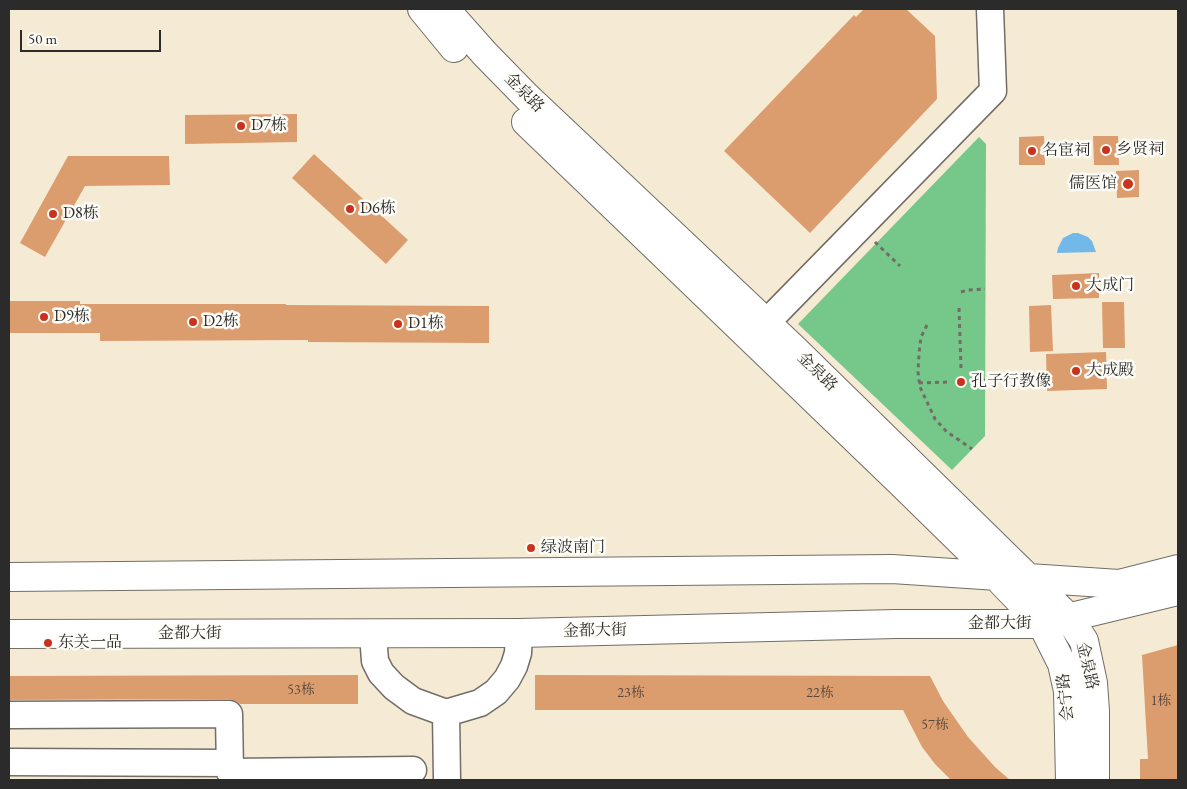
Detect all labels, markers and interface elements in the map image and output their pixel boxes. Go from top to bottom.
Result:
scale bar [22,20,164,52]
text: 50 m [28,29,57,48]
street label: 金泉路 [500,69,548,117]
place label: D7栋 [251,116,287,136]
marker: D7栋 [235,120,247,132]
place label: 乡贤祠 [1116,140,1164,160]
place label: 名宦祠 [1042,141,1090,161]
marker: 乡贤祠 [1100,144,1112,156]
marker: 名宦祠 [1026,145,1038,157]
place label: 儒医馆 [1069,174,1117,194]
marker: 儒医馆 [1121,177,1135,191]
place label: D6栋 [360,199,396,219]
marker: D6栋 [344,203,356,215]
place label: D8栋 [63,204,99,224]
marker: D8栋 [47,208,59,220]
place label: 大成门 [1086,276,1134,296]
marker: 大成门 [1070,280,1082,292]
place label: D9栋 [54,307,90,327]
marker: D9栋 [38,311,50,323]
place label: D2栋 [203,312,239,332]
place label: D1栋 [408,314,444,334]
marker: D2栋 [187,316,199,328]
marker: D1栋 [392,318,404,330]
street label: 金泉路 [793,348,841,396]
place label: 大成殿 [1086,361,1134,381]
marker: 大成殿 [1070,365,1082,377]
place label: 孔子行教像 [971,372,1051,392]
marker: 孔子行教像 [955,376,967,388]
place label: 绿波南门 [541,538,605,558]
marker: 绿波南门 [525,542,537,554]
street label: 金都大街 [968,614,1032,634]
street label: 金都大街 [563,621,627,641]
street label: 金都大街 [158,624,222,644]
place label: 东关一品 [58,633,122,653]
marker: 东关一品 [42,637,54,649]
street label: 金泉路 [1072,640,1102,692]
street label: 会宁路 [1054,672,1078,722]
house number: 53栋 [287,682,315,698]
house number: 23栋 [617,685,645,701]
house number: 22栋 [806,685,834,701]
house number: 1栋 [1151,693,1171,709]
house number: 57栋 [921,717,949,733]

